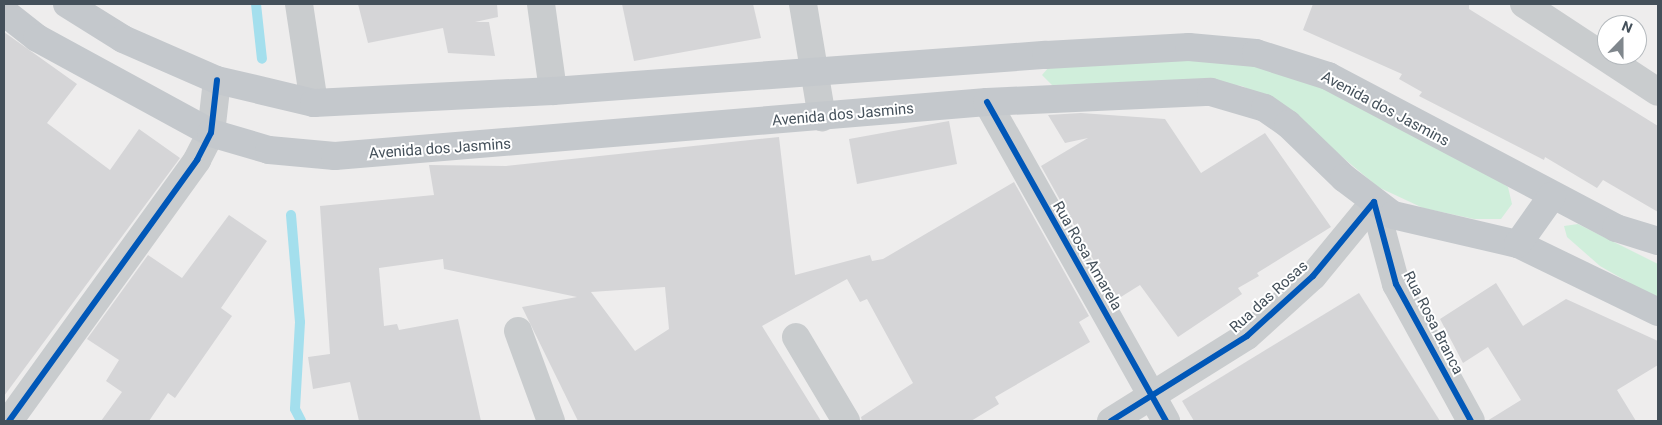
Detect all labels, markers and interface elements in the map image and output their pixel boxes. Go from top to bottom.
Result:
north arrow [1597,15,1647,65]
text: N [1620,18,1635,36]
street label: Avenida dos Jasmins [1318,68,1452,150]
street label: Avenida dos Jasmins [771,100,915,130]
street label: Avenida dos Jasmins [368,135,512,163]
street label: Rua Rosa Amarela [1049,198,1125,314]
street label: Rua das Rosas [1226,257,1312,337]
street label: Rua Rosa Branca [1399,268,1467,378]

